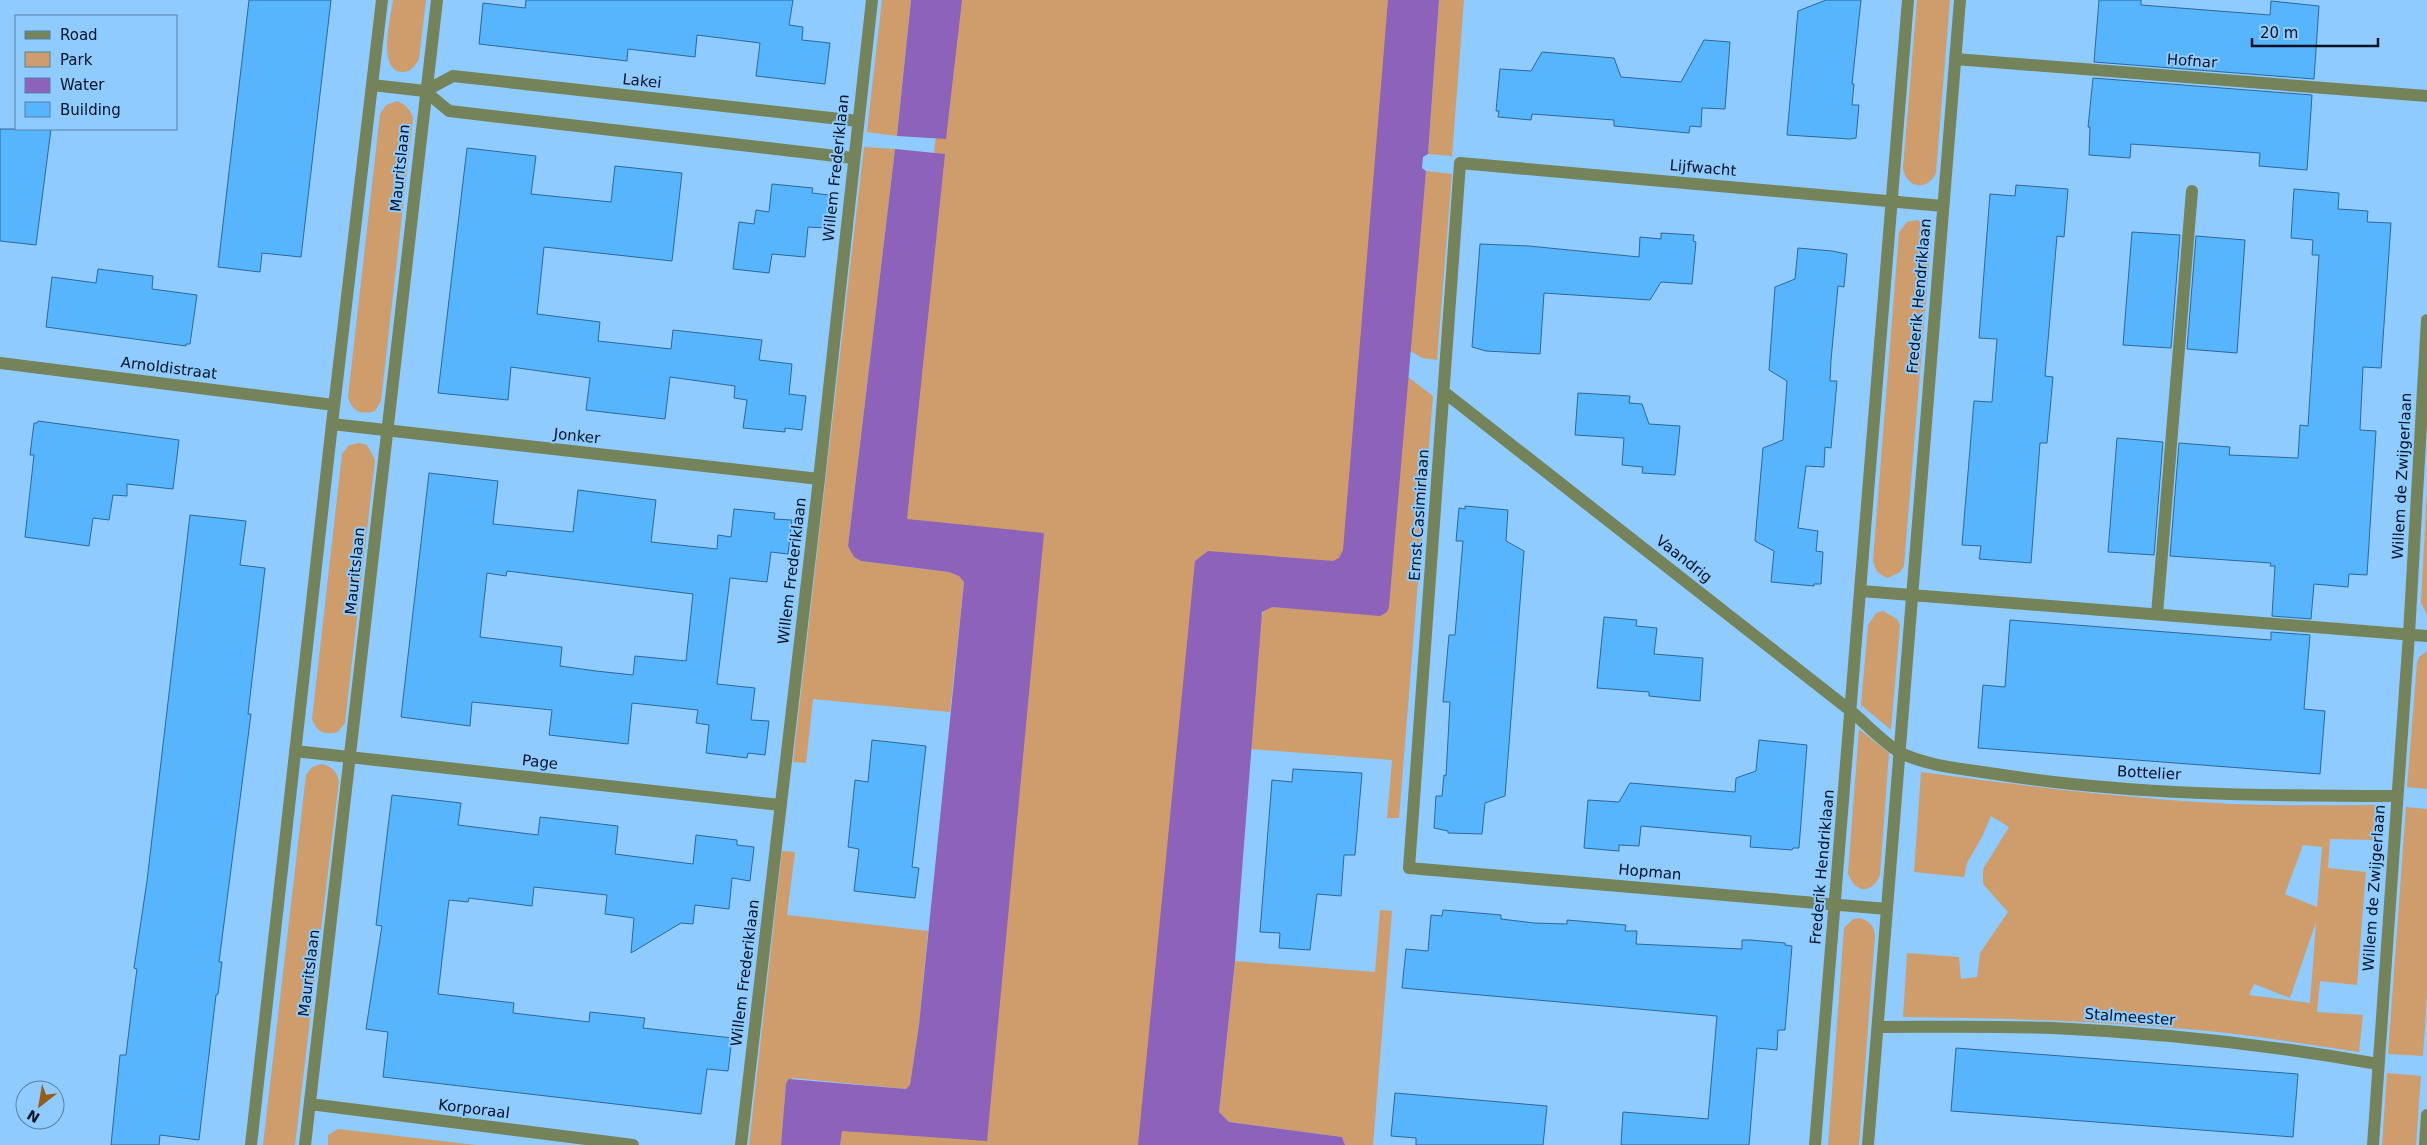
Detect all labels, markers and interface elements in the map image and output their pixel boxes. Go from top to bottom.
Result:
legend [15,15,178,130]
scale bar [2252,15,2378,47]
text: 20 m [2260,24,2298,42]
text: Road [60,26,98,44]
street label: Hofnar [2166,50,2219,72]
text: Park [60,51,93,69]
street label: Lakei [622,70,662,92]
text: Water [60,76,105,94]
street label: Willem Frederiklaan [819,93,853,243]
text: Building [60,101,121,119]
street label: Mauritslaan [386,123,414,213]
street label: Lijfwacht [1669,156,1737,180]
street label: Frederik Hendriklaan [1903,218,1935,374]
street label: Arnoldistraat [120,353,218,383]
street label: Willem de Zwijgerlaan [2389,392,2415,560]
street label: Jonker [552,425,602,447]
street label: Ernst Casimirlaan [1405,449,1433,581]
street label: Willem Frederiklaan [774,496,810,646]
street label: Mauritslaan [341,526,369,616]
street label: Vaandrig [1652,531,1716,587]
street label: Page [521,751,559,773]
street label: Bottelier [2116,762,2182,784]
street label: Frederik Hendriklaan [1806,789,1838,945]
street label: Willem de Zwijgerlaan [2359,804,2389,972]
street label: Hopman [1618,860,1682,884]
street label: Willem Frederiklaan [727,898,763,1048]
street label: Mauritslaan [295,928,323,1018]
street label: Stalmeester [2084,1005,2177,1029]
north arrow [15,1080,65,1130]
street label: Korporaal [437,1096,511,1122]
text: N [24,1106,42,1126]

